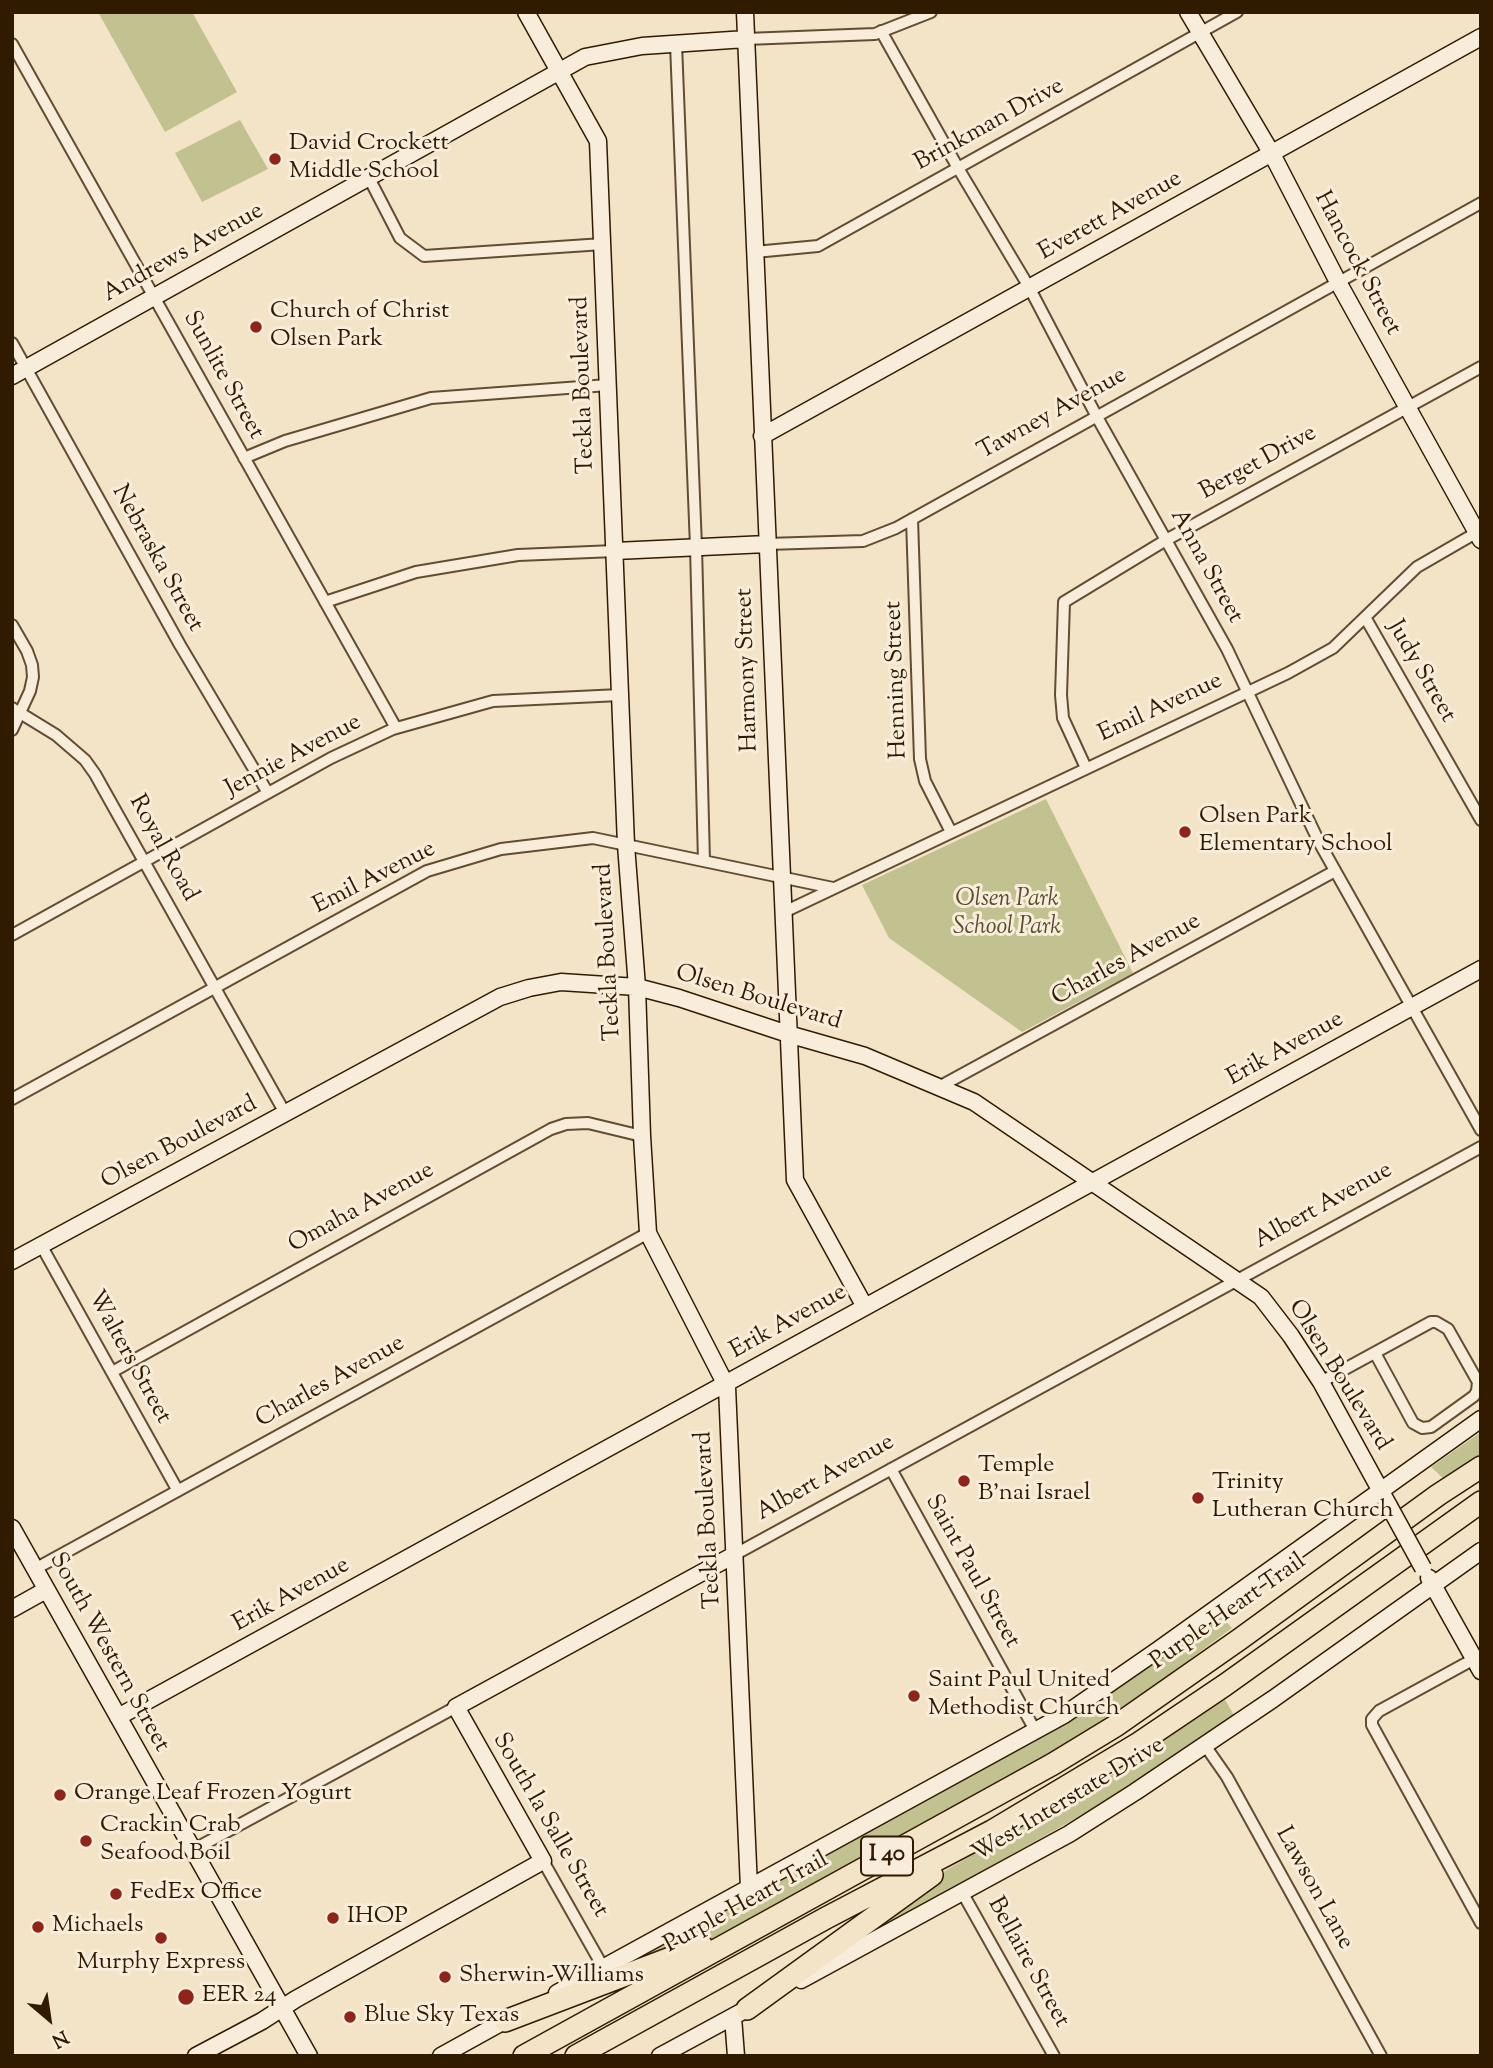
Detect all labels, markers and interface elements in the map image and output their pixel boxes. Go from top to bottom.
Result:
street label: Brinkman Drive [910,73,1070,179]
place label: David Crockett Middle School [289,131,449,187]
marker: David Crockett Middle School [267,151,283,167]
street label: Everett Avenue [1034,166,1188,268]
street label: Hancock Street [1306,187,1406,341]
street label: Andrews Avenue [99,198,269,310]
street label: Teckla Boulevard [568,296,602,474]
place label: Church of Christ Olsen Park [270,299,449,355]
street label: Sunlite Street [175,307,269,445]
marker: Church of Christ Olsen Park [248,319,264,335]
street label: Tawney Avenue [974,362,1132,468]
street label: Berget Drive [1196,420,1322,508]
street label: Nebraska Street [104,480,208,638]
street label: Anna Street [1162,505,1248,629]
street label: Harmony Street [732,588,766,752]
street label: Henning Street [881,601,915,759]
street label: Judy Street [1379,616,1461,728]
street label: Emil Avenue [1095,668,1227,750]
street label: Jennie Avenue [221,709,367,805]
street label: Royal Road [121,791,203,907]
place label: Olsen Park Elementary School [1199,804,1393,860]
marker: Olsen Park Elementary School [1177,824,1193,840]
street label: Emil Avenue [309,836,441,922]
street label: Teckla Boulevard [591,862,629,1042]
park label: Olsen Park School Park [953,887,1061,943]
street label: Charles Avenue [1048,908,1206,1014]
street label: Olsen Boulevard [671,960,845,1038]
street label: Erik Avenue [1223,1006,1349,1094]
street label: Olsen Boulevard [97,1091,263,1197]
street label: Omaha Avenue [284,1157,440,1261]
street label: Albert Avenue [1250,1157,1398,1257]
street label: Erik Avenue [726,1279,852,1367]
street label: Walters Street [80,1286,176,1430]
street label: Olsen Boulevard [1280,1295,1396,1457]
street label: Charles Avenue [252,1330,410,1436]
street label: Albert Avenue [752,1429,900,1529]
street label: Teckla Boulevard [691,1430,729,1610]
place label: Temple B'nai Israel [978,1453,1091,1509]
place label: Trinity Lutheran Church [1212,1470,1394,1526]
marker: Temple B'nai Israel [956,1473,972,1489]
street label: Saint Paul Street [917,1490,1025,1654]
marker: Trinity Lutheran Church [1190,1490,1206,1506]
street label: South Western Street [41,1548,175,1758]
street label: Purple Heart Trail [1146,1549,1312,1677]
street label: Erik Avenue [229,1552,355,1640]
place label: Saint Paul United Methodist Church [928,1668,1120,1724]
marker: Saint Paul United Methodist Church [906,1688,922,1704]
street label: South la Salle Street [484,1729,614,1923]
street label: West Interstate Drive [968,1732,1170,1870]
place label: Orange Leaf Frozen Yogurt [74,1781,352,1809]
marker: Orange Leaf Frozen Yogurt [52,1787,68,1803]
place label: Crackin Crab Seafood Boil [100,1813,241,1869]
street label: Lawson Lane [1268,1823,1358,1955]
marker: Crackin Crab Seafood Boil [78,1833,94,1849]
road number: I 40 [861,1837,913,1876]
street label: Purple Heart Trail [660,1847,834,1961]
place label: FedEx Office [130,1880,262,1908]
marker: FedEx Office [108,1886,124,1902]
street label: Bellaire Street [979,1893,1075,2033]
place label: IHOP [347,1904,408,1932]
marker: IHOP [325,1910,341,1926]
place label: Michaels [52,1913,143,1941]
marker: Michaels [30,1919,46,1935]
marker: Murphy Express [153,1930,169,1946]
place label: Murphy Express [77,1950,245,1978]
place label: Sherwin-Williams [459,1963,644,1991]
marker: Sherwin-Williams [437,1969,453,1985]
place label: EER 24 [202,1983,277,2011]
north arrow [14,1984,84,2054]
marker: EER 24 [176,1987,196,2007]
place label: Blue Sky Texas [364,2003,519,2031]
marker: Blue Sky Texas [342,2009,358,2025]
text: N [46,2022,73,2053]

